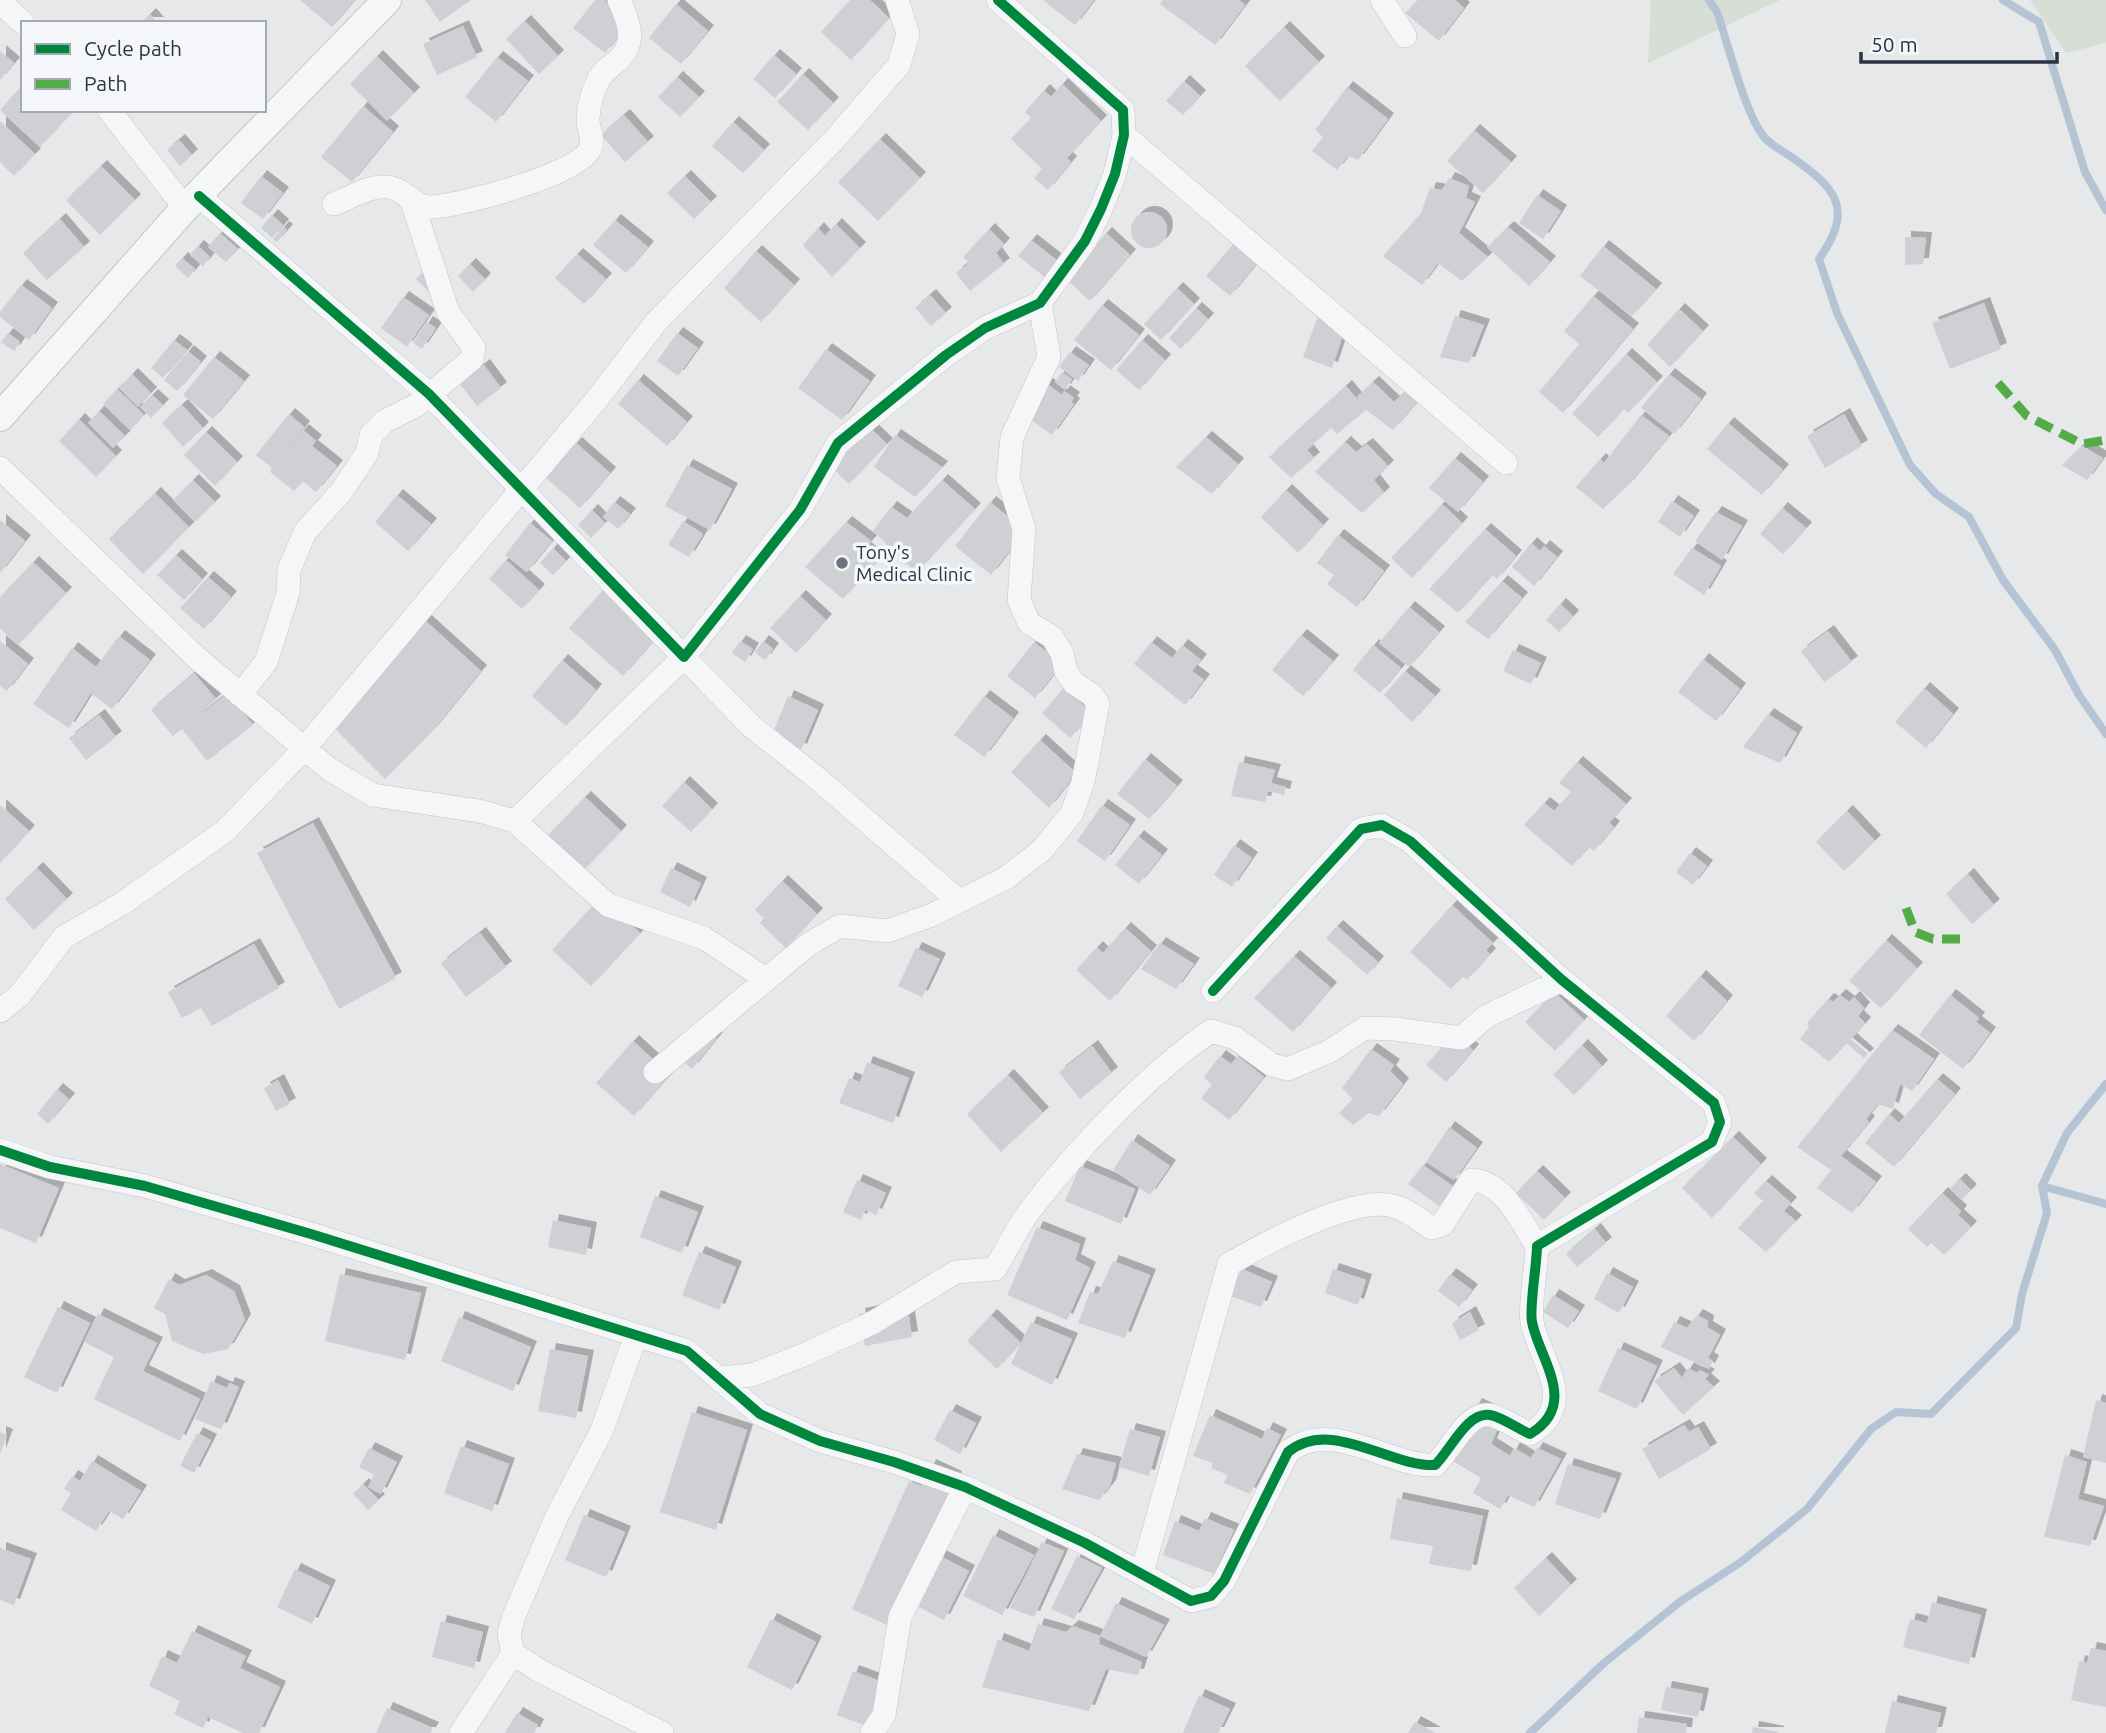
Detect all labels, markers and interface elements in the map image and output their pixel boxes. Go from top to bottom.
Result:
legend [21,21,266,112]
scale bar [1861,21,2057,65]
text: 50 m [1871,32,1918,56]
text: Cycle path [84,36,182,60]
text: Path [84,71,127,95]
place label: Tony's Medical Clinic [856,541,972,585]
marker: Tony's Medical Clinic [834,555,850,571]

